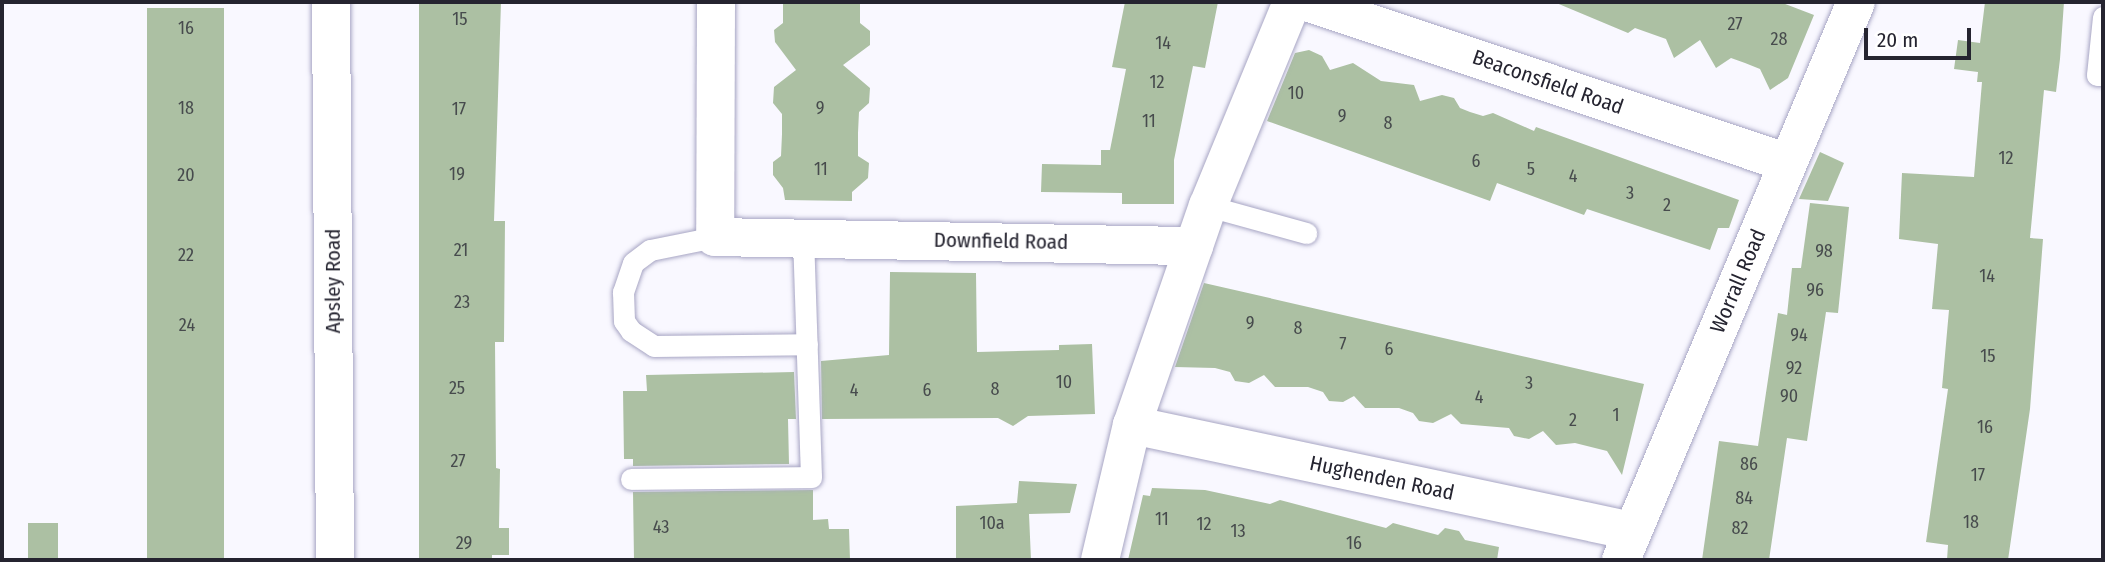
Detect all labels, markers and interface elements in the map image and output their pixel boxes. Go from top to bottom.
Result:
house number: 15 [452,8,468,30]
house number: 27 [1727,13,1743,35]
scale bar [1867,14,1974,58]
house number: 16 [178,17,194,39]
text: 20 m [1877,27,1918,53]
house number: 28 [1771,28,1787,50]
house number: 14 [1155,32,1171,54]
street label: Beaconsfield Road [1469,44,1627,120]
house number: 12 [1150,71,1164,93]
house number: 10 [1288,82,1304,104]
house number: 18 [178,97,194,119]
house number: 9 [816,97,824,119]
house number: 17 [452,98,466,120]
house number: 9 [1338,105,1346,127]
house number: 11 [1142,110,1156,132]
house number: 8 [1384,112,1392,134]
house number: 12 [1999,147,2013,169]
house number: 6 [1472,150,1480,172]
house number: 11 [814,158,828,180]
house number: 5 [1527,158,1535,180]
house number: 19 [449,163,465,185]
house number: 20 [177,164,195,186]
house number: 4 [1569,165,1577,187]
house number: 3 [1626,182,1634,204]
house number: 2 [1663,194,1671,216]
street label: Worrall Road [1705,225,1771,337]
street label: Downfield Road [933,227,1069,255]
street label: Apsley Road [320,229,346,333]
house number: 21 [454,239,468,261]
house number: 98 [1815,240,1833,262]
house number: 22 [178,244,194,266]
house number: 14 [1979,265,1995,287]
house number: 96 [1806,279,1824,301]
house number: 23 [454,291,470,313]
house number: 9 [1246,312,1254,334]
house number: 24 [179,314,195,336]
house number: 8 [1294,317,1302,339]
house number: 94 [1790,324,1808,346]
house number: 7 [1339,333,1347,355]
house number: 6 [1385,338,1393,360]
house number: 15 [1980,345,1996,367]
house number: 92 [1786,357,1802,379]
house number: 10 [1056,371,1072,393]
house number: 3 [1525,372,1533,394]
house number: 25 [449,377,465,399]
house number: 8 [991,378,999,400]
house number: 4 [850,379,858,401]
house number: 6 [923,379,931,401]
house number: 90 [1780,385,1798,407]
house number: 4 [1475,386,1483,408]
house number: 1 [1612,404,1620,426]
house number: 2 [1569,409,1577,431]
house number: 16 [1977,416,1993,438]
house number: 27 [450,450,466,472]
street label: Hughenden Road [1307,450,1457,506]
house number: 86 [1740,453,1758,475]
house number: 17 [1971,464,1985,486]
house number: 84 [1735,487,1753,509]
house number: 11 [1155,508,1169,530]
house number: 18 [1963,511,1979,533]
house number: 10a [979,512,1005,534]
house number: 12 [1197,513,1211,535]
house number: 43 [653,516,669,538]
house number: 82 [1732,517,1748,539]
house number: 13 [1230,520,1246,542]
house number: 29 [456,532,472,554]
house number: 16 [1346,532,1362,554]

